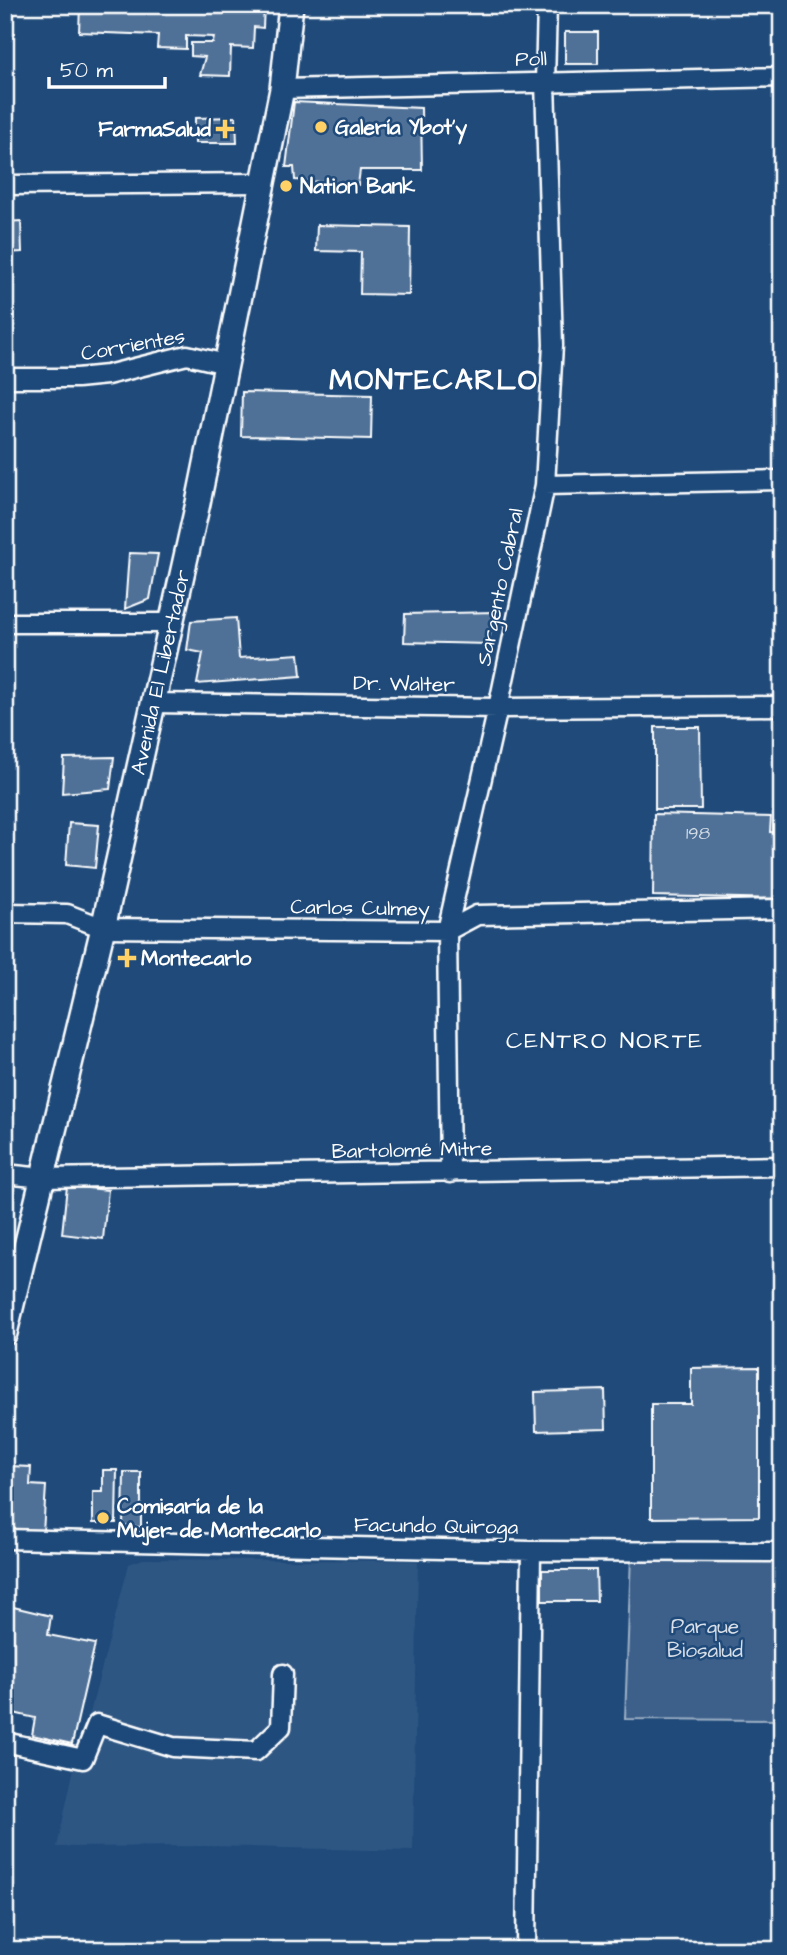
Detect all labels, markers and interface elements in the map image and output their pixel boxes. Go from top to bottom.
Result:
street label: Poll [515,44,547,74]
scale bar [49,46,164,90]
text: 50 m [60,56,114,85]
place label: Galería Ybot'y [335,113,467,145]
place label: FarmaSalud [98,115,211,144]
marker: Galería Ybot'y [313,119,329,135]
marker: FarmaSalud [217,121,233,137]
place label: Nation Bank [300,172,415,201]
marker: Nation Bank [278,178,294,194]
street label: Corrientes [79,322,187,368]
district label: MONTECARLO [329,361,539,400]
street label: Sargento Cabral [469,506,533,669]
street label: Avenida El Libertador [123,566,197,777]
street label: Dr. Walter [353,669,456,699]
house number: 198 [686,821,710,846]
street label: Carlos Culmey [290,892,430,926]
place label: Montecarlo [141,944,251,973]
marker: Montecarlo [119,950,135,966]
district label: CENTRO NORTE [506,1025,704,1057]
street label: Bartolomé Mitre [331,1134,493,1166]
place label: Comisaría de la Mujer de Montecarlo [117,1492,321,1546]
marker: Comisaría de la Mujer de Montecarlo [95,1510,111,1526]
street label: Facundo Quiroga [354,1510,519,1544]
park label: Parque Biosalud [667,1612,743,1665]

